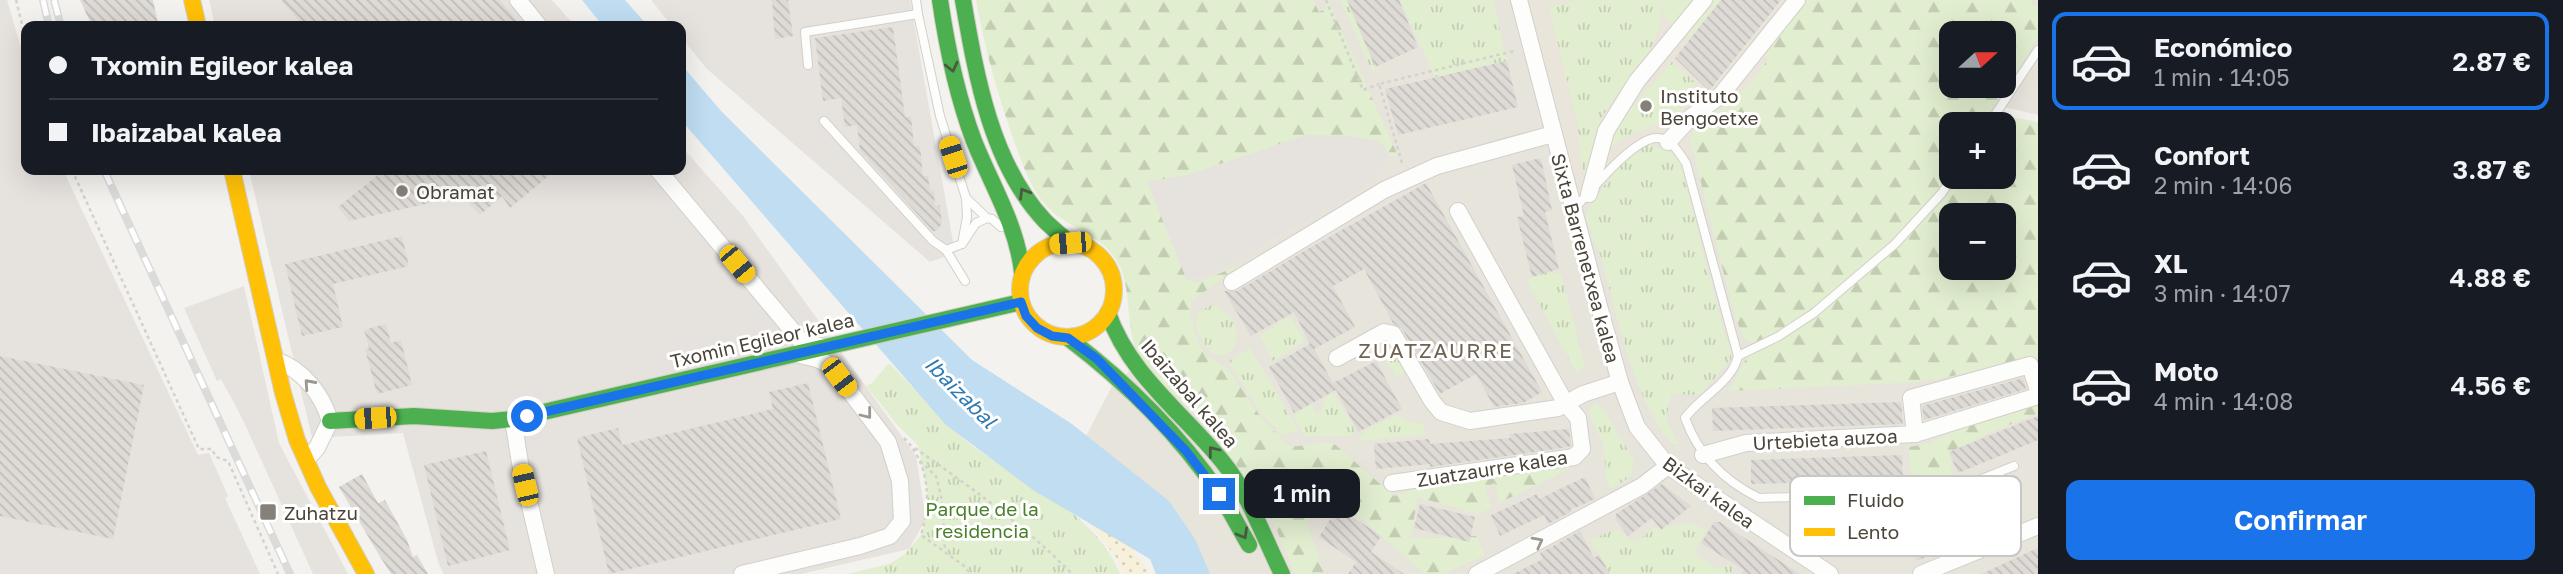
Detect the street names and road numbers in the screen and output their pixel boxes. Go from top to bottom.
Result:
street label: Sixta Barrenetxea kalea [1547,150,1625,366]
street label: Txomin Egileor kalea [668,308,856,372]
street label: Ibaizabal kalea [1137,334,1243,452]
street label: Urtebieta auzoa [1752,424,1898,454]
street label: Zuatzaurre kalea [1415,445,1569,491]
street label: Bizkai kalea [1659,451,1759,533]

